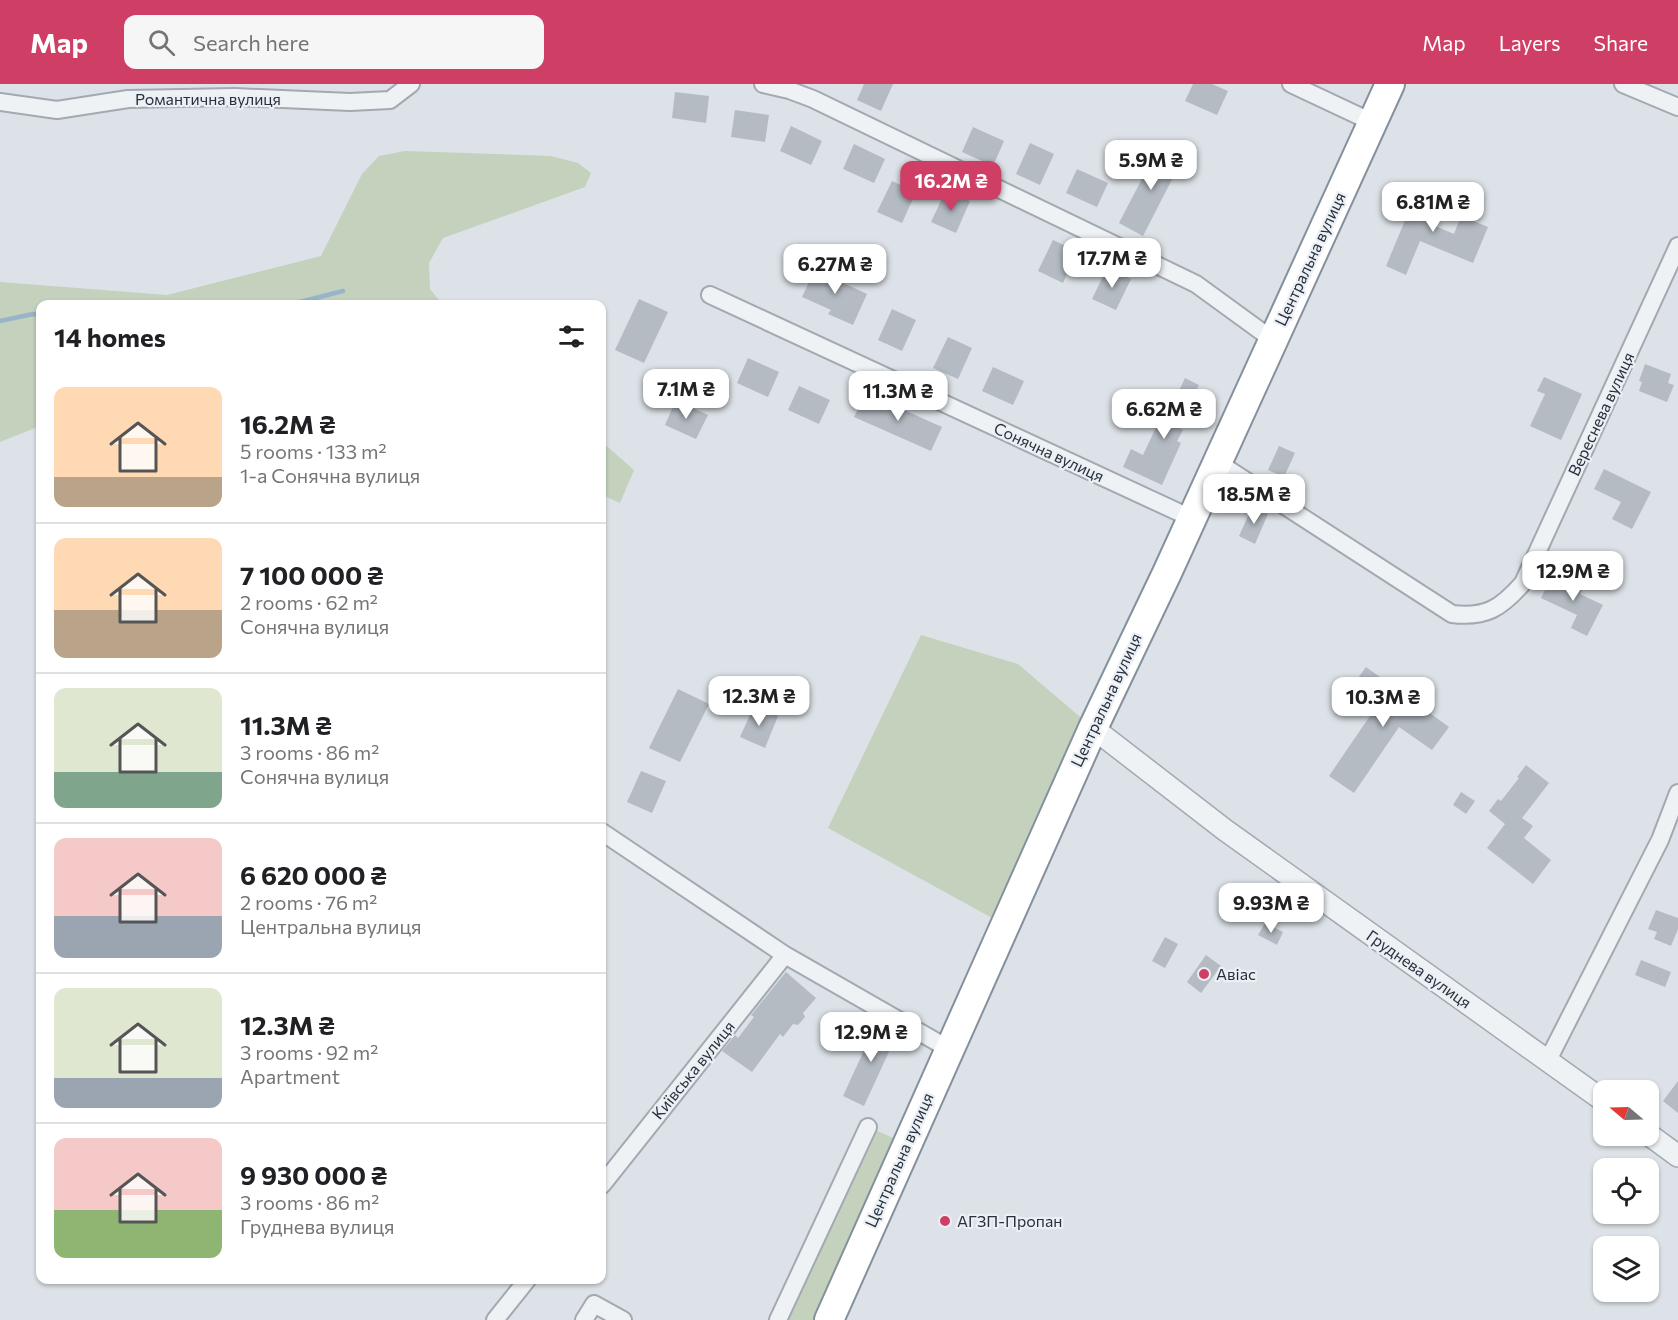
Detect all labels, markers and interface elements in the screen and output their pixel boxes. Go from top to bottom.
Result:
search box [124,15,544,69]
text: Map [30,25,88,59]
icon: search [145,26,178,59]
text: Search here [193,29,309,56]
text: Map [1422,30,1466,55]
text: Layers [1499,30,1561,55]
text: Share [1594,30,1648,55]
street label: Романтична вулиця [135,89,281,108]
pin: 5.9M ₴ [1102,140,1200,191]
text: 5.9M ₴ [1119,147,1183,171]
pin: 16.2M ₴ [896,161,1006,212]
text: 16.2M ₴ [914,168,988,192]
pin: 6.81M ₴ [1378,182,1488,233]
street label: Центральна вулиця [1270,189,1349,329]
text: 6.81M ₴ [1396,189,1470,213]
pin: 17.7M ₴ [1057,238,1167,289]
pin: 6.27M ₴ [780,244,890,295]
text: 17.7M ₴ [1077,245,1147,269]
text: 6.27M ₴ [797,251,873,275]
icon: filters [555,320,588,353]
text: 14 homes [54,321,166,352]
street label: Вереснева вулиця [1564,349,1638,479]
pin: 7.1M ₴ [637,369,735,420]
pin: 11.3M ₴ [843,371,953,422]
text: 7.1M ₴ [657,376,715,400]
text: 11.3M ₴ [863,378,933,402]
pin: 6.62M ₴ [1109,389,1219,440]
text: 6.62M ₴ [1126,396,1202,420]
text: 16.2M ₴ [240,408,335,439]
icon: home [102,411,174,483]
street label: Сонячна вулиця [991,418,1107,485]
text: 5 rooms · 133 m² [240,439,386,463]
text: 1-а Сонячна вулиця [240,463,420,487]
pin: 18.5M ₴ [1199,474,1309,525]
text: 18.5M ₴ [1217,481,1291,505]
pin: 12.9M ₴ [1518,551,1628,602]
text: 12.9M ₴ [1536,558,1610,582]
text: 7 100 000 ₴ [240,559,384,590]
icon: home [102,562,174,634]
text: 2 rooms · 62 m² [240,590,378,614]
text: Сонячна вулиця [240,614,389,638]
street label: Центральна вулиця [1066,630,1145,770]
pin: 12.3M ₴ [704,676,814,727]
pin: 10.3M ₴ [1328,677,1438,728]
text: 12.3M ₴ [722,683,796,707]
text: 10.3M ₴ [1346,684,1420,708]
text: 11.3M ₴ [240,709,332,740]
icon: home [102,712,174,784]
text: 3 rooms · 86 m² [240,740,379,764]
text: Сонячна вулиця [240,764,389,788]
text: 6 620 000 ₴ [240,859,387,890]
icon: home [102,862,174,934]
pin: 9.93M ₴ [1216,883,1326,934]
text: 2 rooms · 76 m² [240,890,377,914]
text: 9.93M ₴ [1233,890,1309,914]
text: Центральна вулиця [240,914,422,938]
street label: Груднева вулиця [1363,925,1475,1012]
place label: Авіас [1216,964,1256,983]
marker: Авіас [1197,967,1211,981]
text: 12.3M ₴ [240,1009,335,1040]
icon: home [102,1012,174,1084]
pin: 12.9M ₴ [816,1012,926,1063]
street label: Київська вулиця [647,1017,738,1123]
text: 12.9M ₴ [834,1019,908,1043]
text: 3 rooms · 92 m² [240,1040,378,1064]
text: Apartment [240,1064,340,1088]
north arrow [1593,1080,1659,1146]
map controls [1593,1080,1659,1302]
street label: Центральна вулиця [860,1090,937,1230]
button: locate [1593,1158,1659,1224]
text: 9 930 000 ₴ [240,1159,387,1190]
icon: home [102,1162,174,1234]
text: 3 rooms · 86 m² [240,1190,379,1214]
place label: АГЗП-Пропан [957,1211,1062,1230]
text: Груднева вулиця [240,1214,395,1238]
marker: АГЗП-Пропан [938,1214,952,1228]
button: layers [1593,1236,1659,1302]

